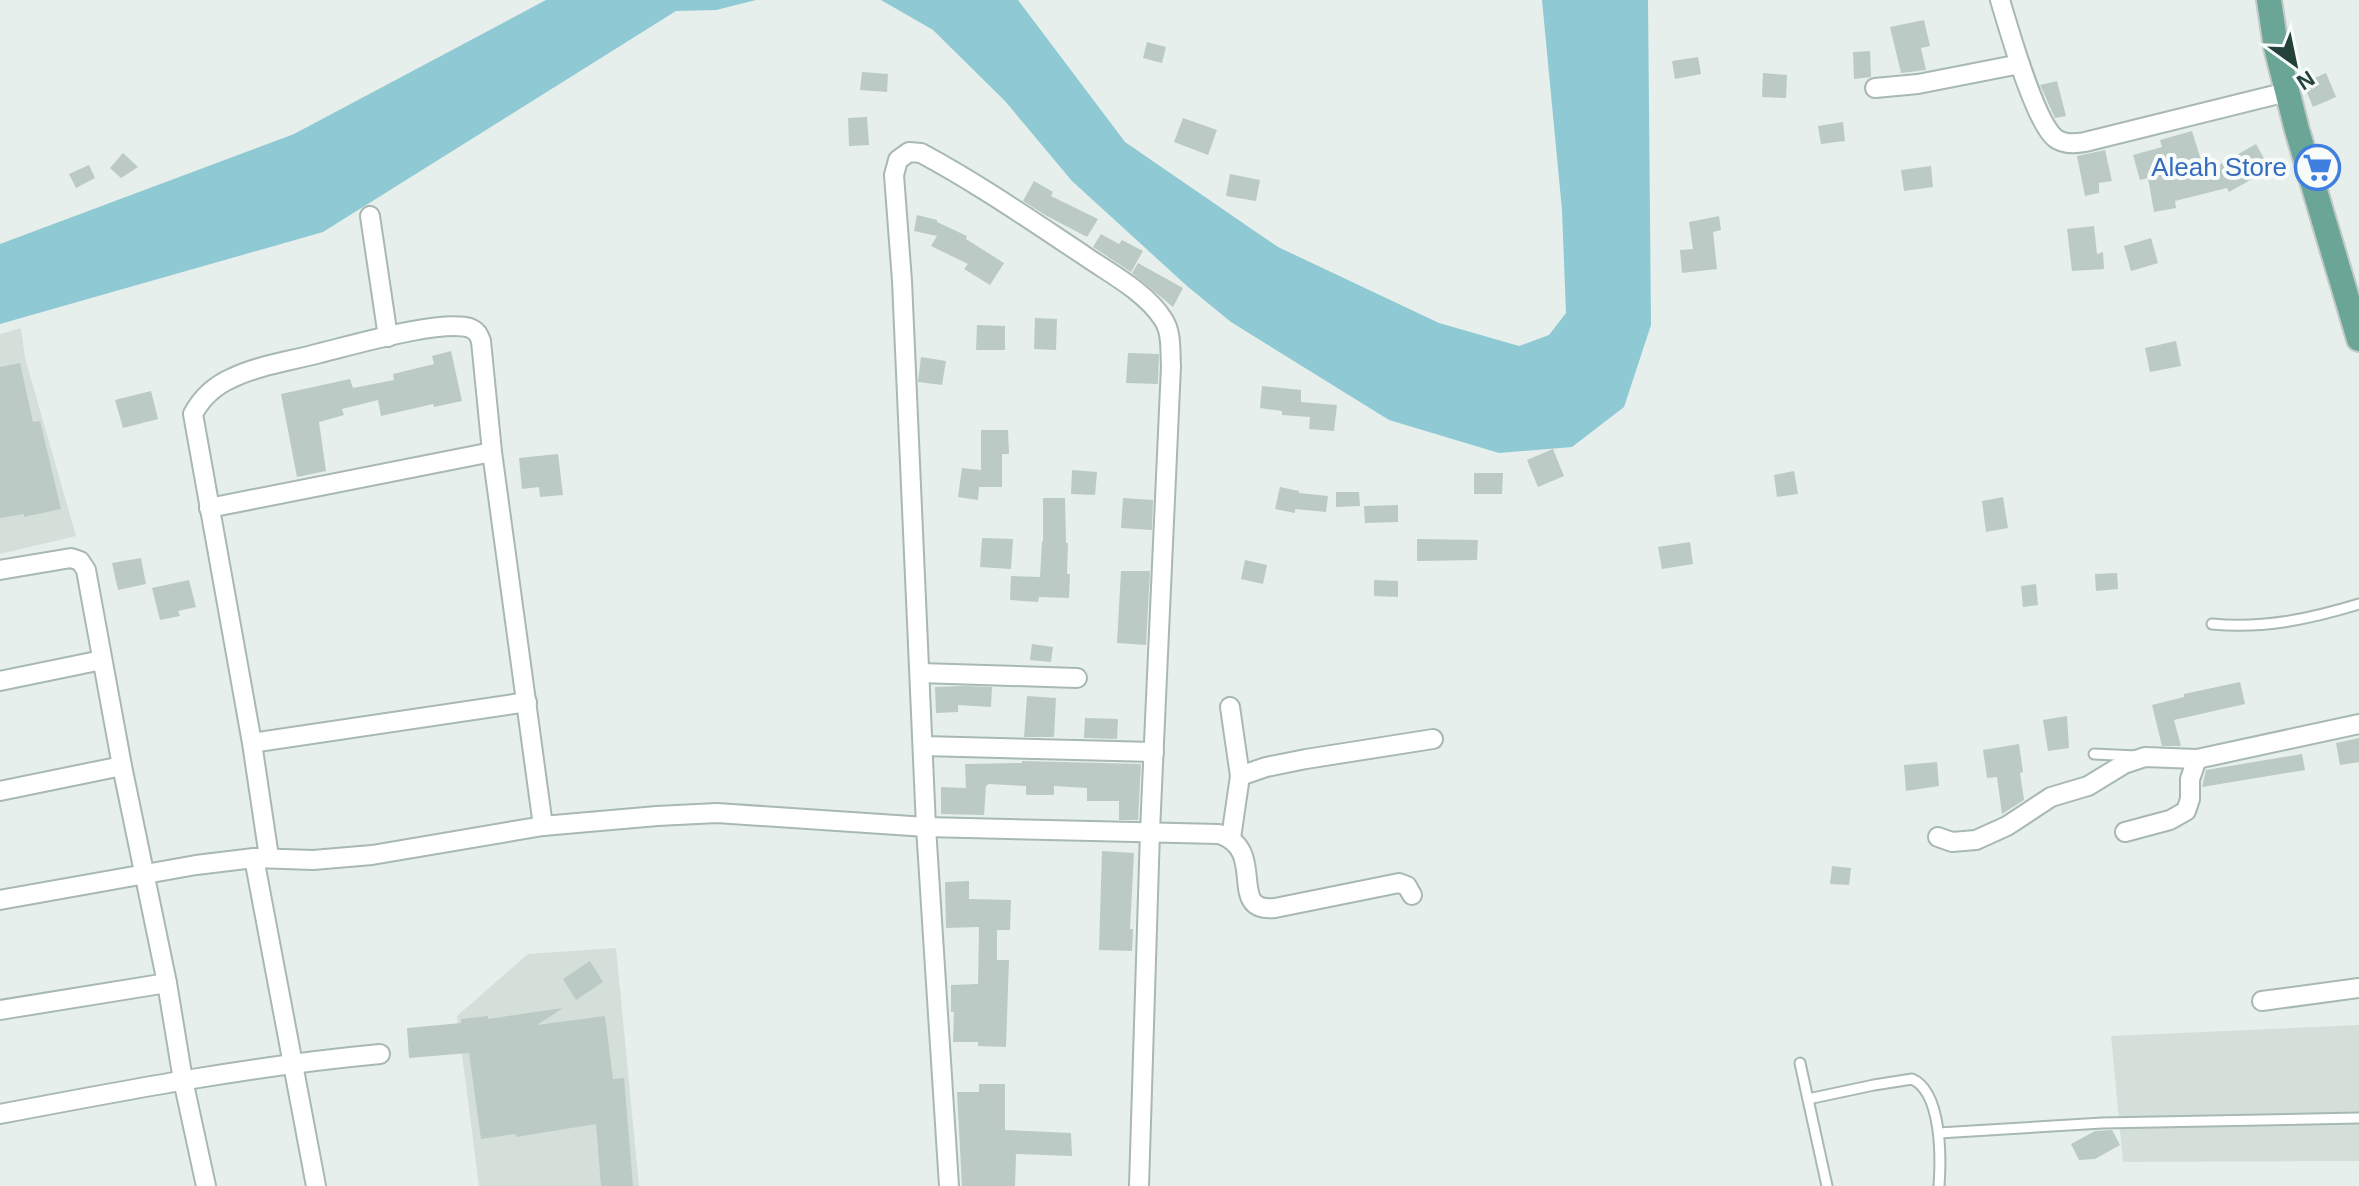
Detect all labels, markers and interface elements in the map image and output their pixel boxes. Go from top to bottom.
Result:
north arrow [2255,24,2335,104]
text: N [2292,66,2319,95]
supermarket icon: Aleah Store [2294,143,2342,191]
place label: Aleah Store [2151,152,2287,182]

